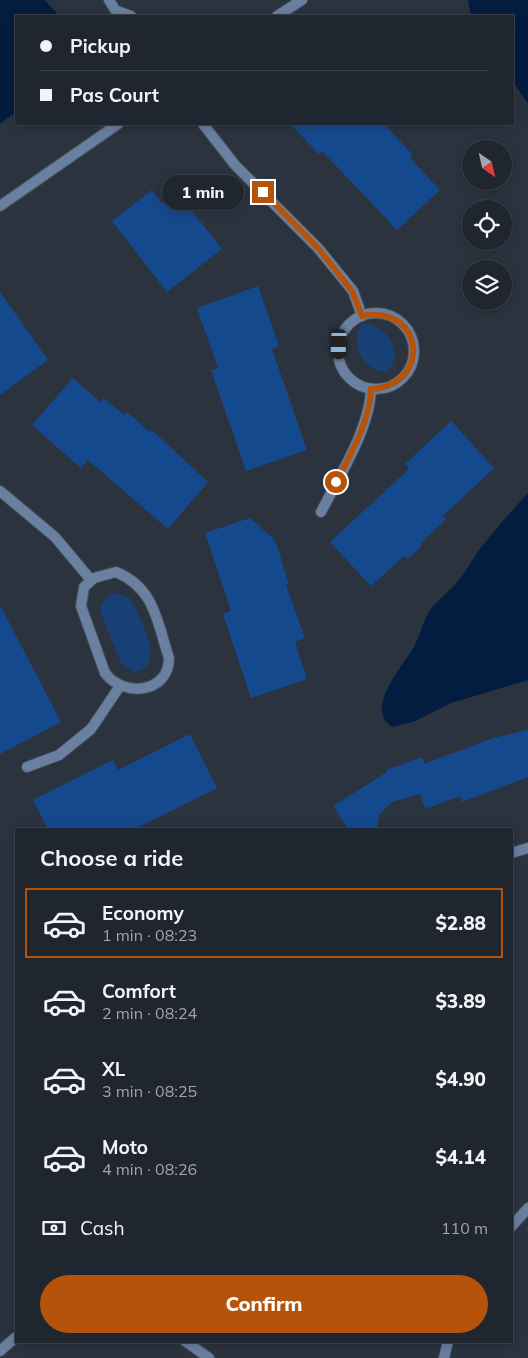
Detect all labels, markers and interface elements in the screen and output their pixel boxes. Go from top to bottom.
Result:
text: Pickup [70,34,131,58]
text: Pas Court [70,83,159,107]
north arrow [462,140,512,190]
map controls [462,140,512,310]
callout: 1 min [163,174,246,210]
route end [252,181,274,203]
text: 1 min [182,182,224,202]
button: locate [462,200,512,250]
button: layers [462,260,512,310]
car [330,329,347,359]
route start [325,471,347,493]
text: Choose a ride [40,844,183,872]
icon: car [42,901,87,946]
text: Economy [102,901,184,925]
text: $2.88 [435,911,486,935]
text: 1 min · 08:23 [102,925,197,945]
icon: car [42,979,87,1024]
text: Comfort [102,979,176,1003]
text: $3.89 [435,989,486,1013]
text: 2 min · 08:24 [102,1003,197,1023]
icon: car [42,1057,87,1102]
text: XL [102,1057,125,1081]
text: $4.90 [435,1067,486,1091]
text: 3 min · 08:25 [102,1081,197,1101]
icon: car [42,1135,87,1180]
text: Moto [102,1135,148,1159]
text: $4.14 [435,1145,486,1169]
text: 4 min · 08:26 [102,1159,197,1179]
icon: cash [40,1214,68,1242]
text: Cash [80,1216,125,1240]
text: 110 m [441,1218,488,1238]
button: Confirm [40,1275,488,1333]

